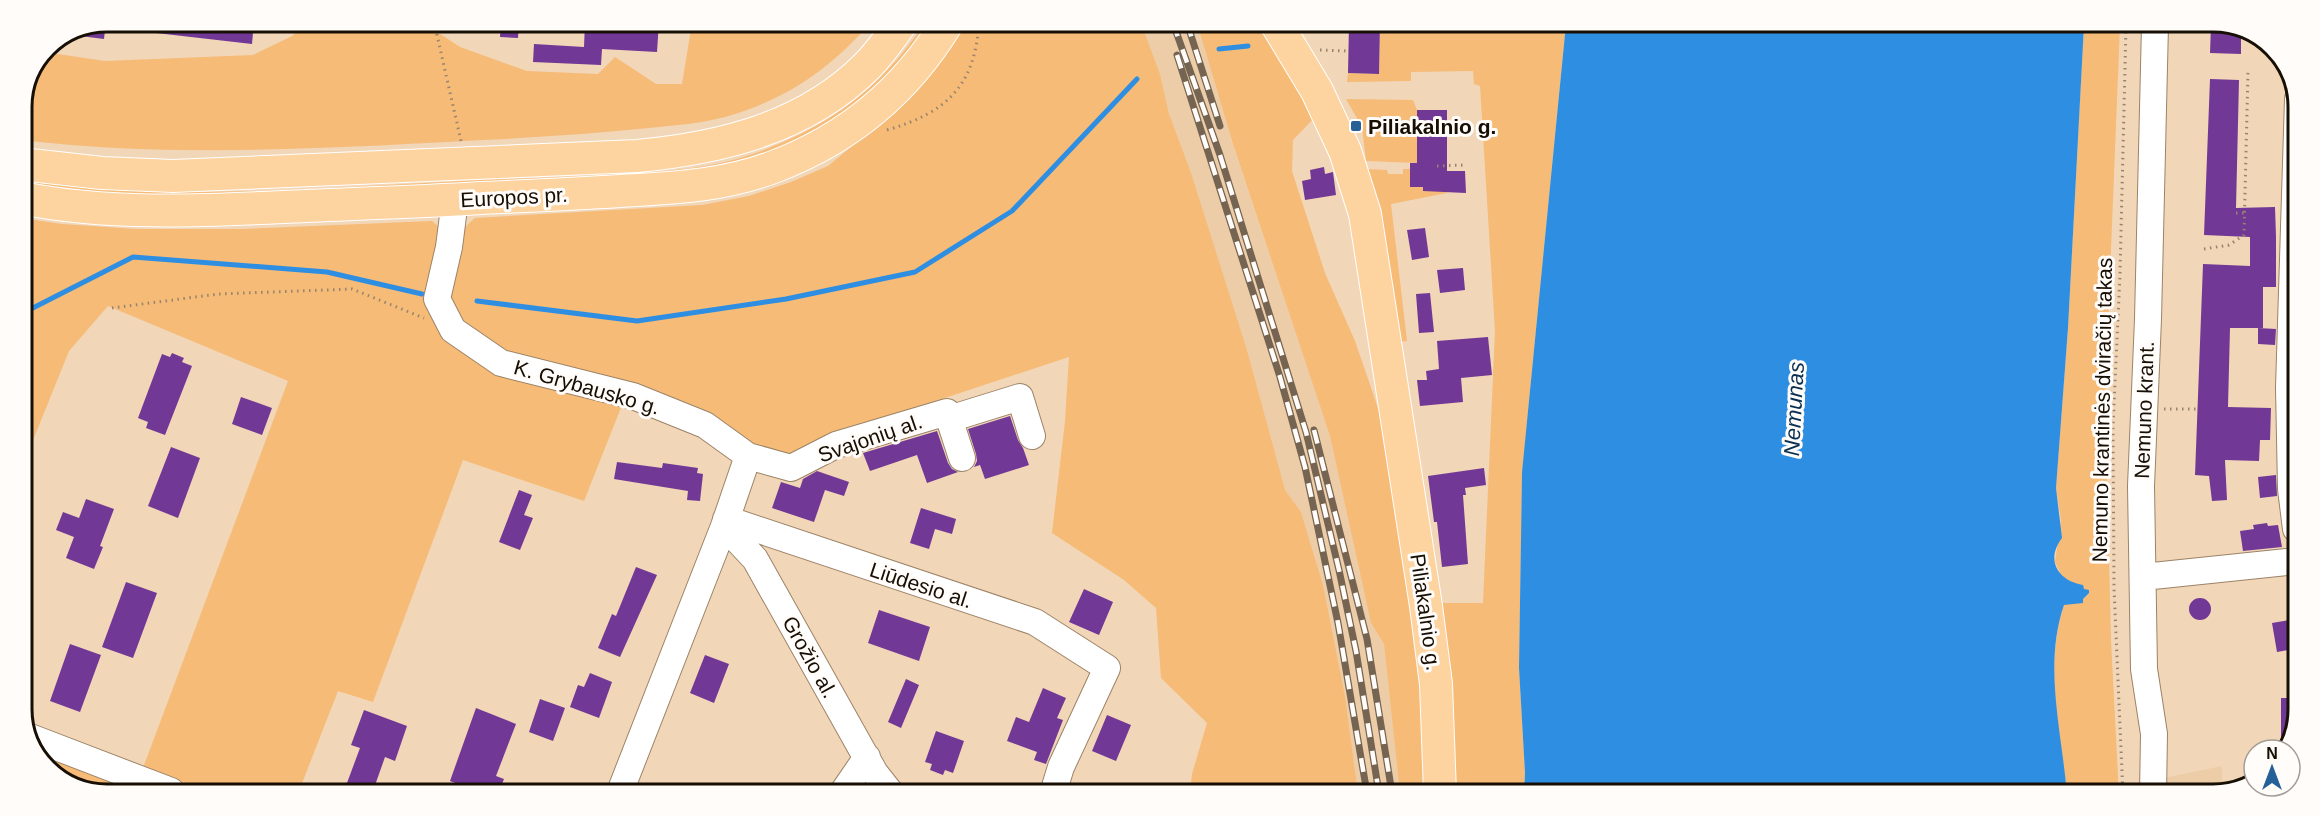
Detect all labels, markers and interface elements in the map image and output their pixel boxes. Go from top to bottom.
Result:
place label: Piliakalnio g. [1368,115,1496,138]
marker: Piliakalnio g. [1349,119,1363,133]
street label: Europos pr. [460,183,568,211]
street label: Nemuno krantinės dviračių takas [2088,257,2116,563]
street label: Nemuno krant. [2130,341,2158,479]
street label: K. Grybausko g. [511,355,663,419]
water label: Nemunas [1779,361,1809,457]
street label: Svajonių al. [815,409,925,467]
street label: Piliakalnio g. [1406,552,1446,672]
street label: Liūdesio al. [867,558,975,612]
street label: Grožio al. [778,612,842,702]
north arrow [2242,738,2302,798]
text: N [2266,745,2278,762]

